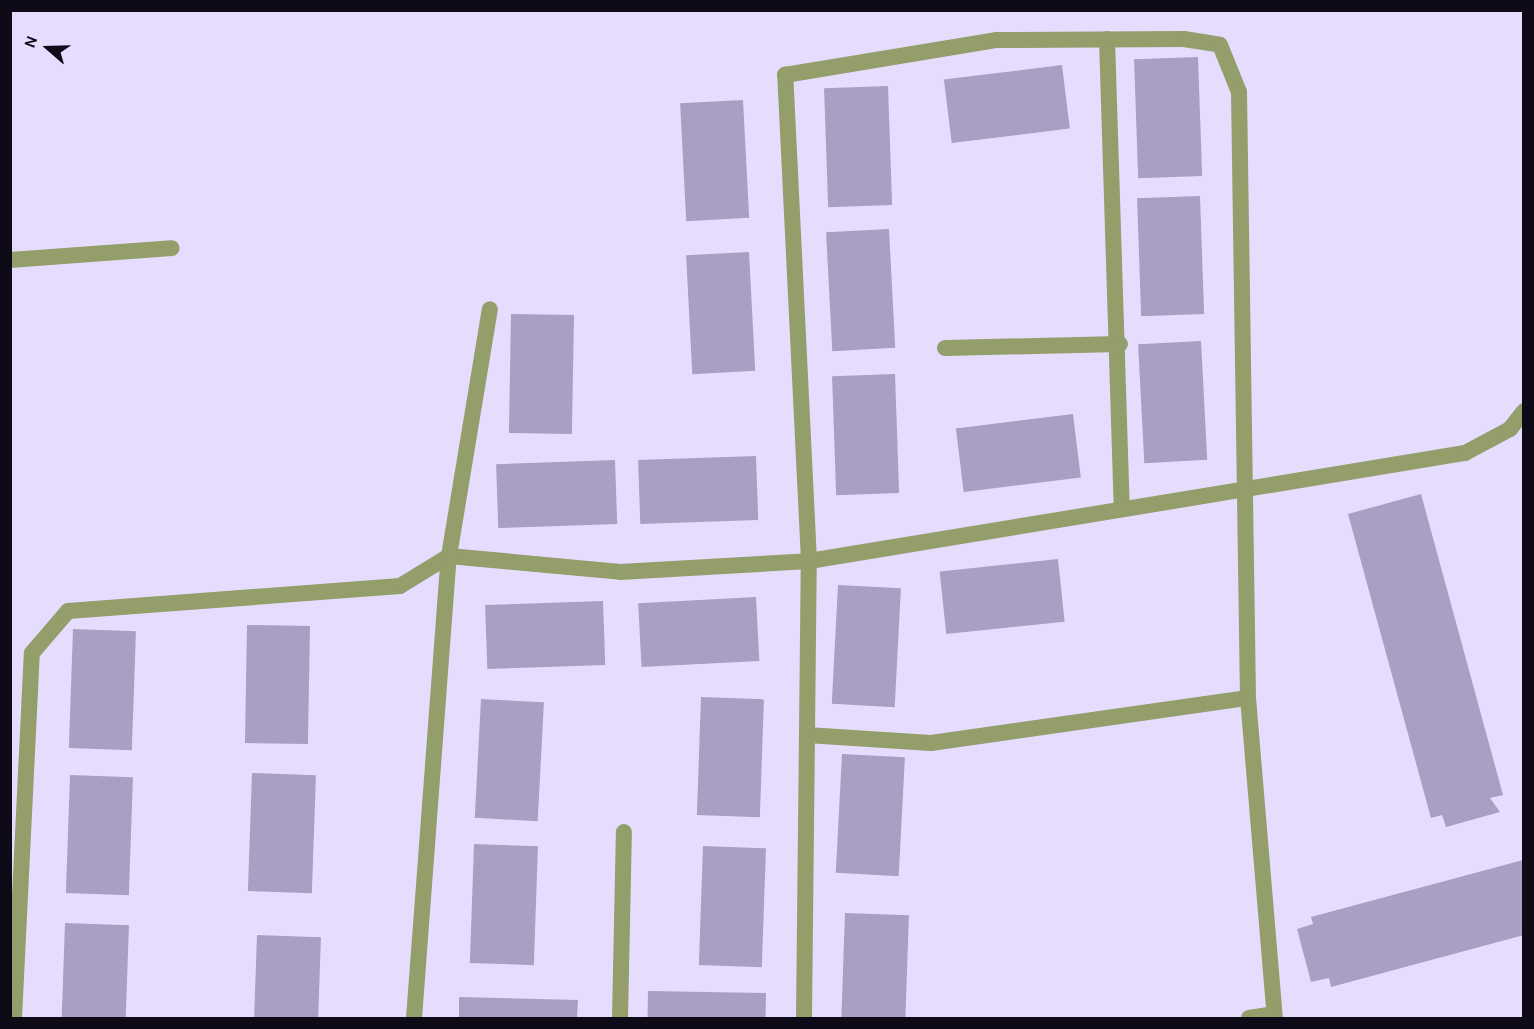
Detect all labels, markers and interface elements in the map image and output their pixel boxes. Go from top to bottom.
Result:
north arrow [18,18,78,78]
text: N [20,33,42,50]

